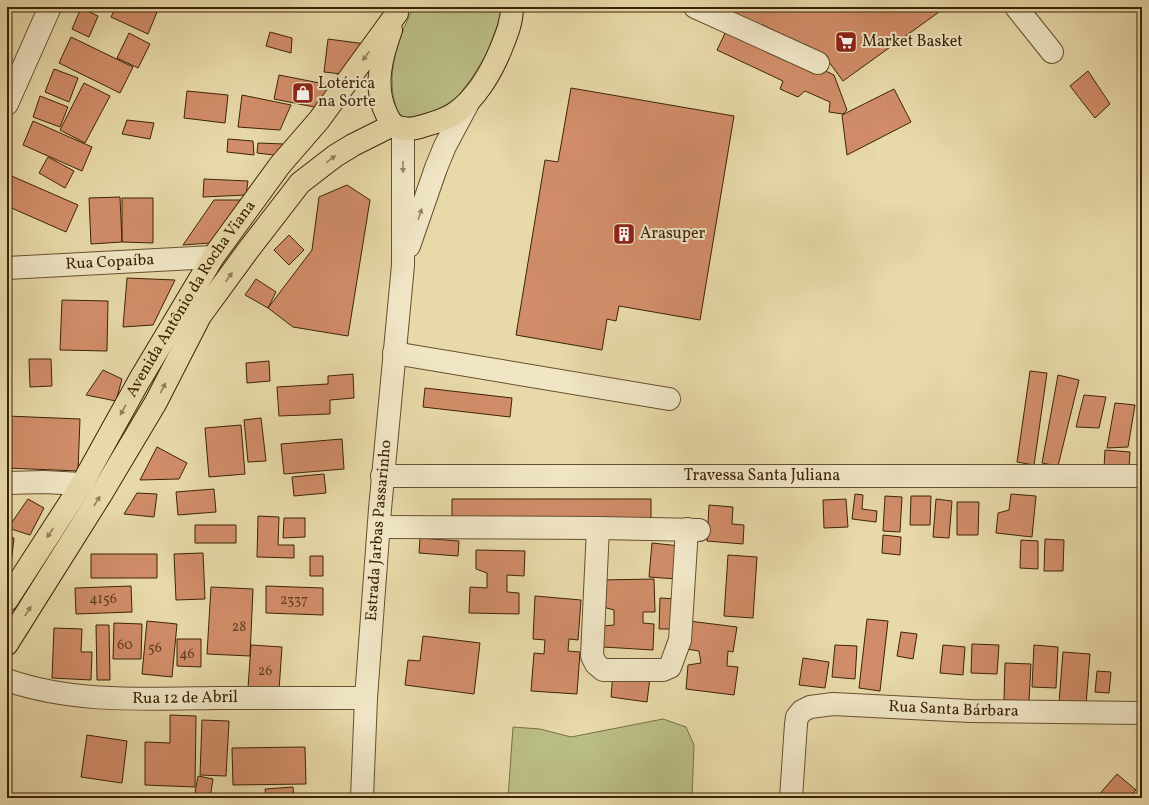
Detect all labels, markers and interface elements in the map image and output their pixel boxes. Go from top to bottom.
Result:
supermarket icon: Market Basket [833,29,859,55]
place label: Market Basket [862,31,963,53]
one-way arrow [362,50,370,61]
place label: Lotérica na Sorte [318,73,376,113]
shop icon: Lotérica na Sorte [290,80,316,106]
one-way arrow [326,155,337,164]
one-way arrow [400,161,406,174]
street label: Avenida Antônio da Rocha Viana [121,196,261,401]
one-way arrow [417,208,423,220]
building icon: Arasuper [611,221,637,247]
place label: Arasuper [640,223,706,245]
street label: Rua Copaíba [65,249,155,276]
one-way arrow [225,271,233,282]
one-way arrow [160,383,166,394]
one-way arrow [119,404,126,415]
street label: Estrada Jarbas Passarinho [361,439,397,622]
street label: Travessa Santa Juliana [684,465,840,487]
one-way arrow [93,496,101,506]
one-way arrow [46,528,53,539]
house number: 4156 [89,590,117,609]
house number: 2337 [280,591,308,610]
one-way arrow [24,605,32,616]
house number: 28 [232,618,246,637]
house number: 60 [117,636,133,655]
house number: 56 [148,639,162,658]
house number: 46 [179,645,195,664]
house number: 26 [258,662,272,681]
street label: Rua 12 de Abril [132,687,238,710]
street label: Rua Santa Bárbara [888,696,1019,723]

